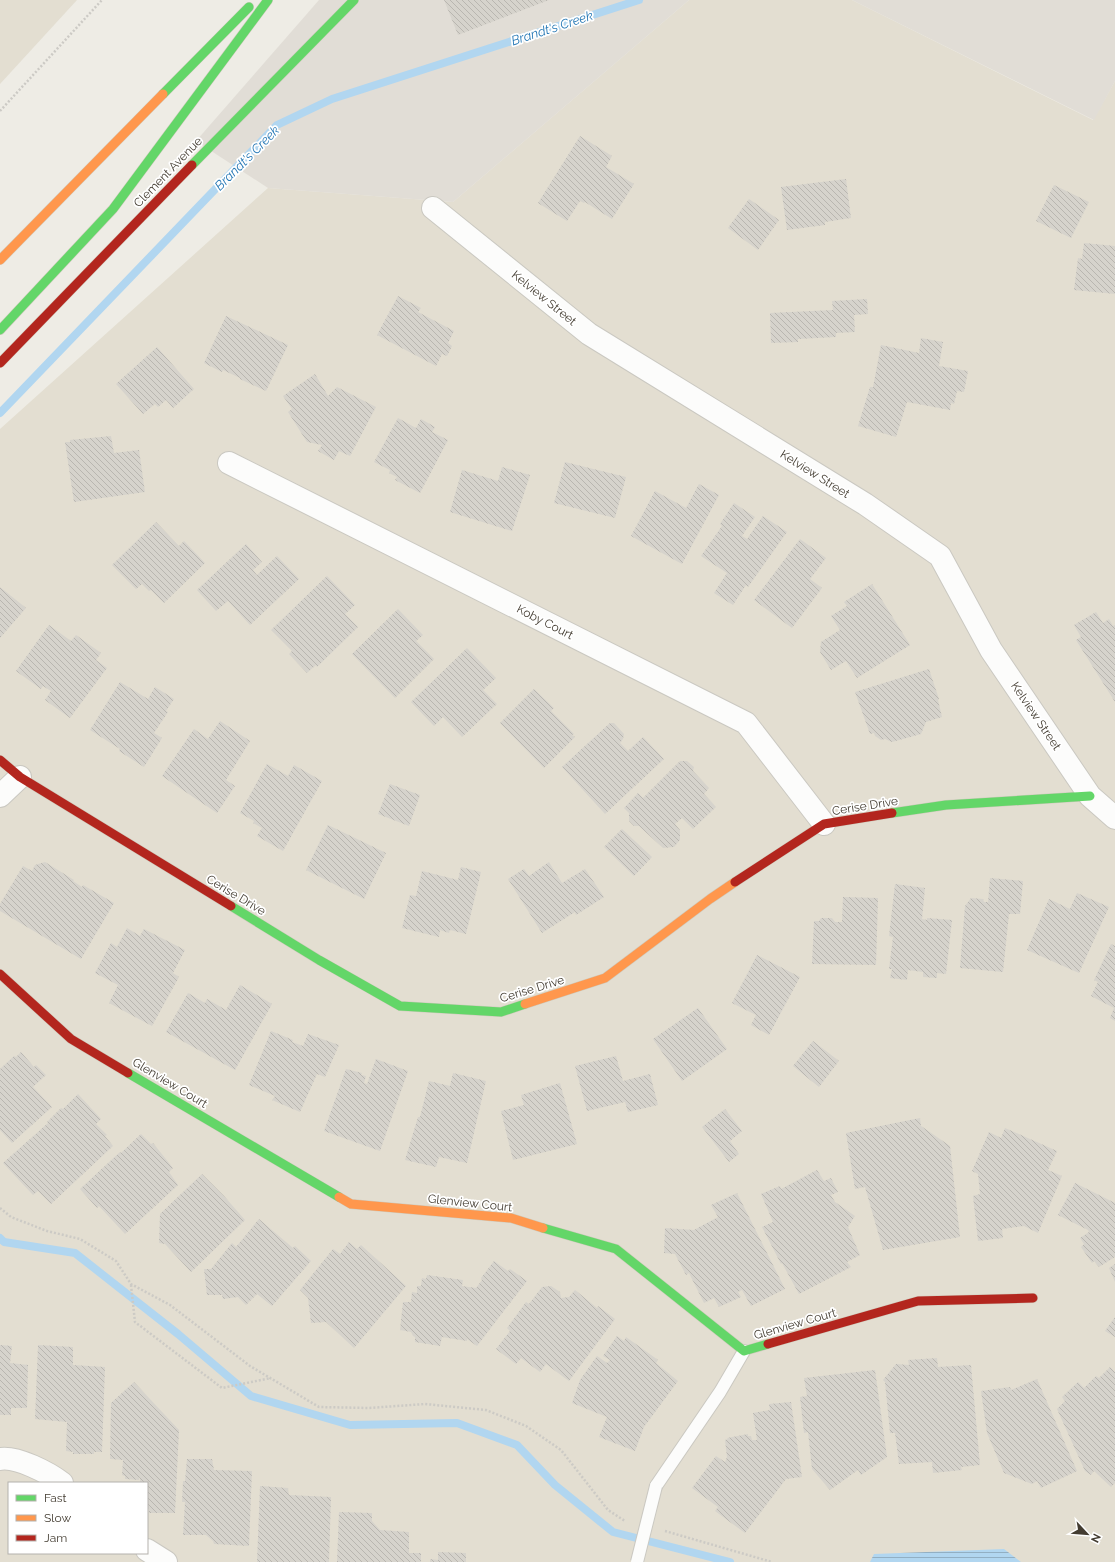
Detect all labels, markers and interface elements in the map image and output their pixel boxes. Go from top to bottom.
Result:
water label: Brandt's Creek [509,8,595,48]
water label: Brandt's Creek [212,123,282,193]
street label: Clement Avenue [131,134,205,210]
street label: Kelview Street [509,268,579,328]
street label: Kelview Street [778,447,852,501]
street label: Koby Court [514,602,576,642]
street label: Kelview Street [1008,679,1064,753]
street label: Cerise Drive [831,794,899,818]
street label: Cerise Drive [204,872,268,918]
street label: Cerise Drive [498,973,566,1005]
street label: Glenview Court [130,1055,210,1111]
street label: Glenview Court [427,1192,513,1214]
street label: Glenview Court [752,1306,838,1342]
legend [8,1482,148,1554]
text: Fast [44,1491,67,1505]
text: Slow [44,1511,71,1525]
north arrow [1067,1514,1107,1554]
text: Jam [44,1531,67,1545]
text: N [1088,1532,1103,1545]

